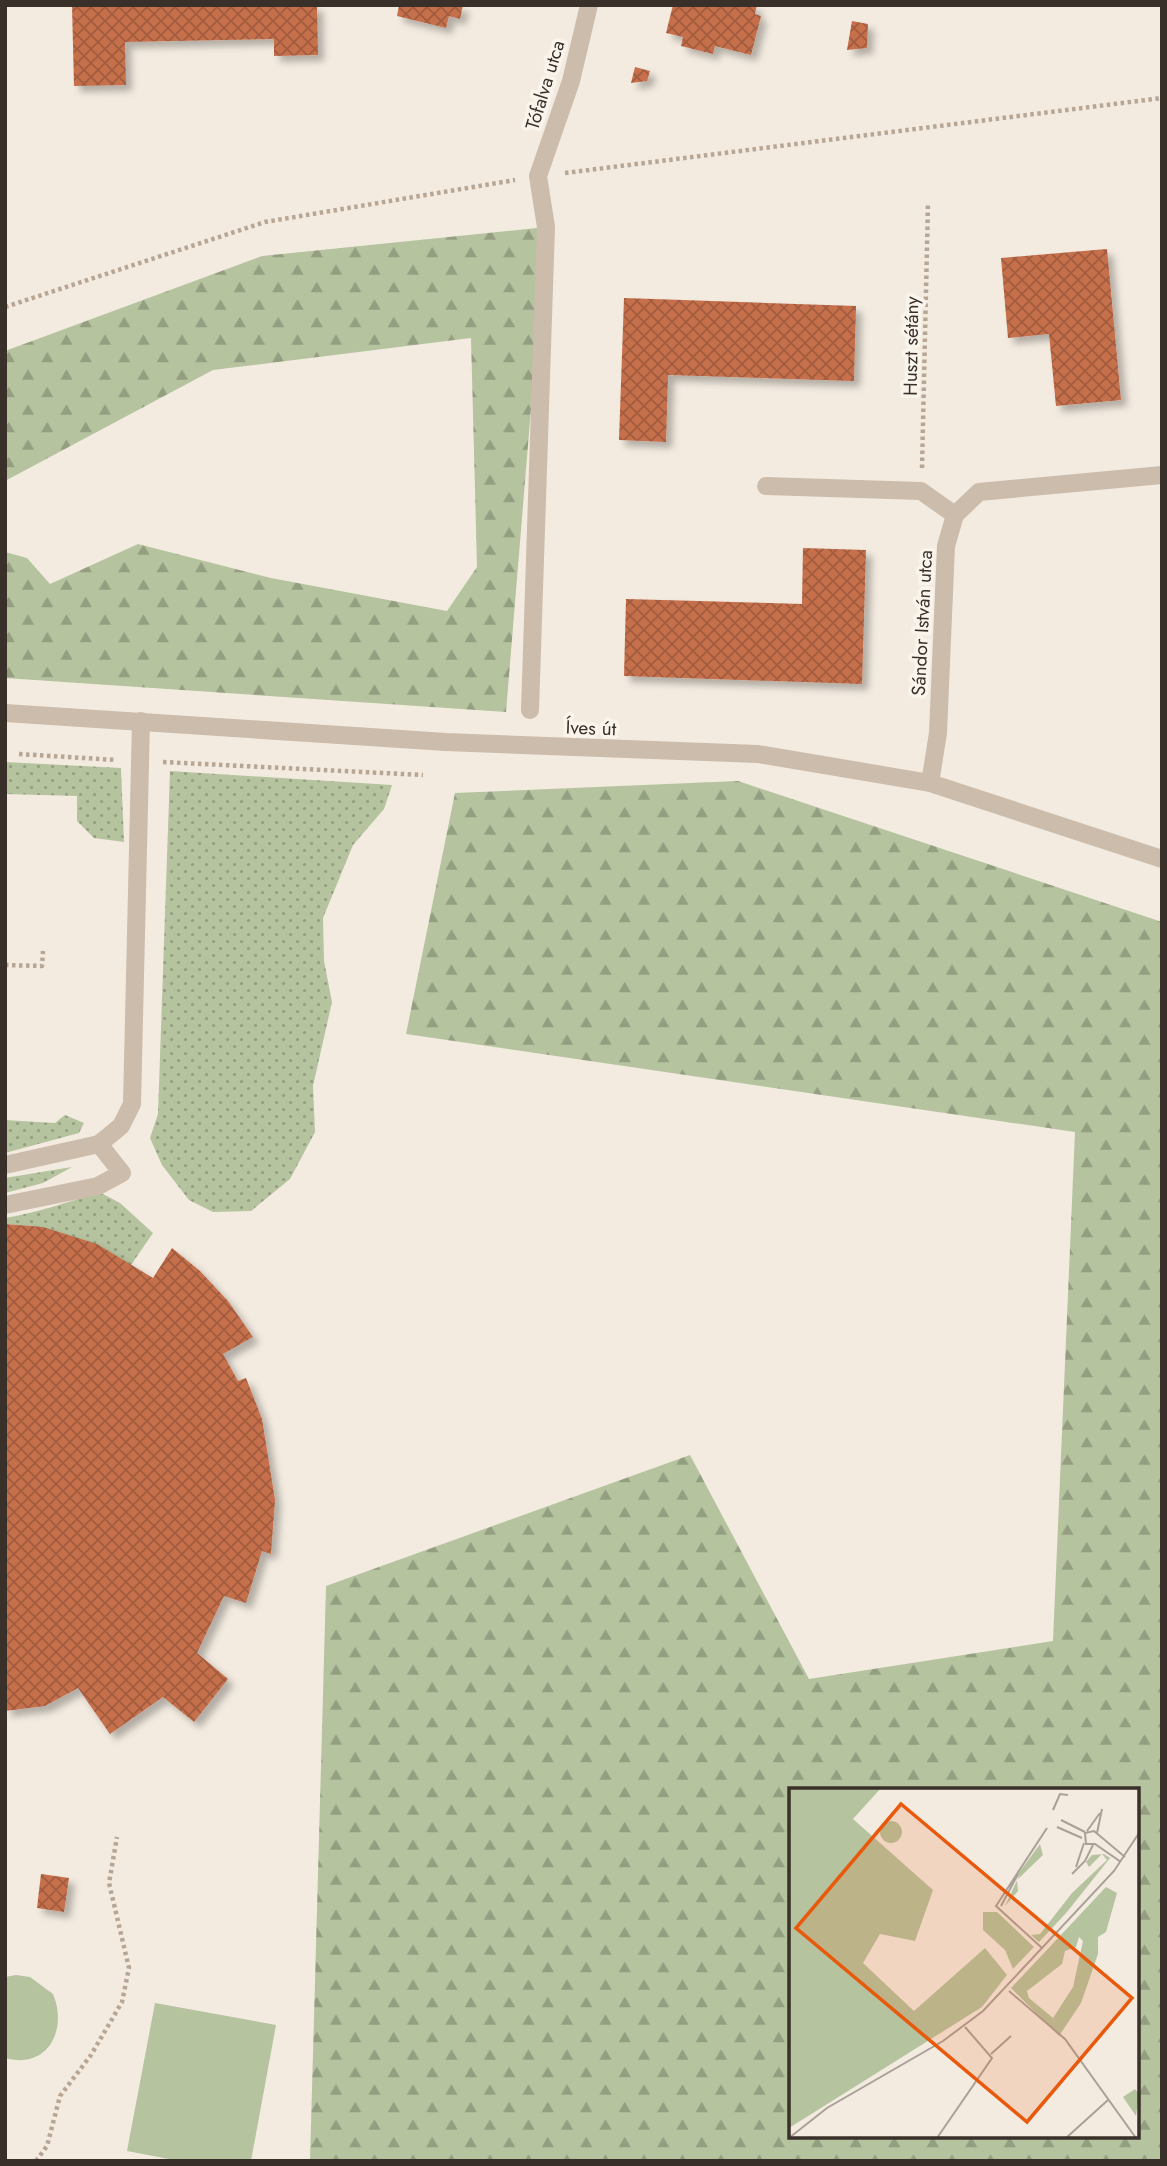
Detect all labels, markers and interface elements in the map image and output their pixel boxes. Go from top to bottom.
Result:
street label: Tófalva utca [519,37,571,133]
street label: Huszt sétány [897,295,925,396]
street label: Sándor István utca [905,549,939,697]
street label: Íves út [565,714,617,742]
inset map [789,1788,1139,2138]

